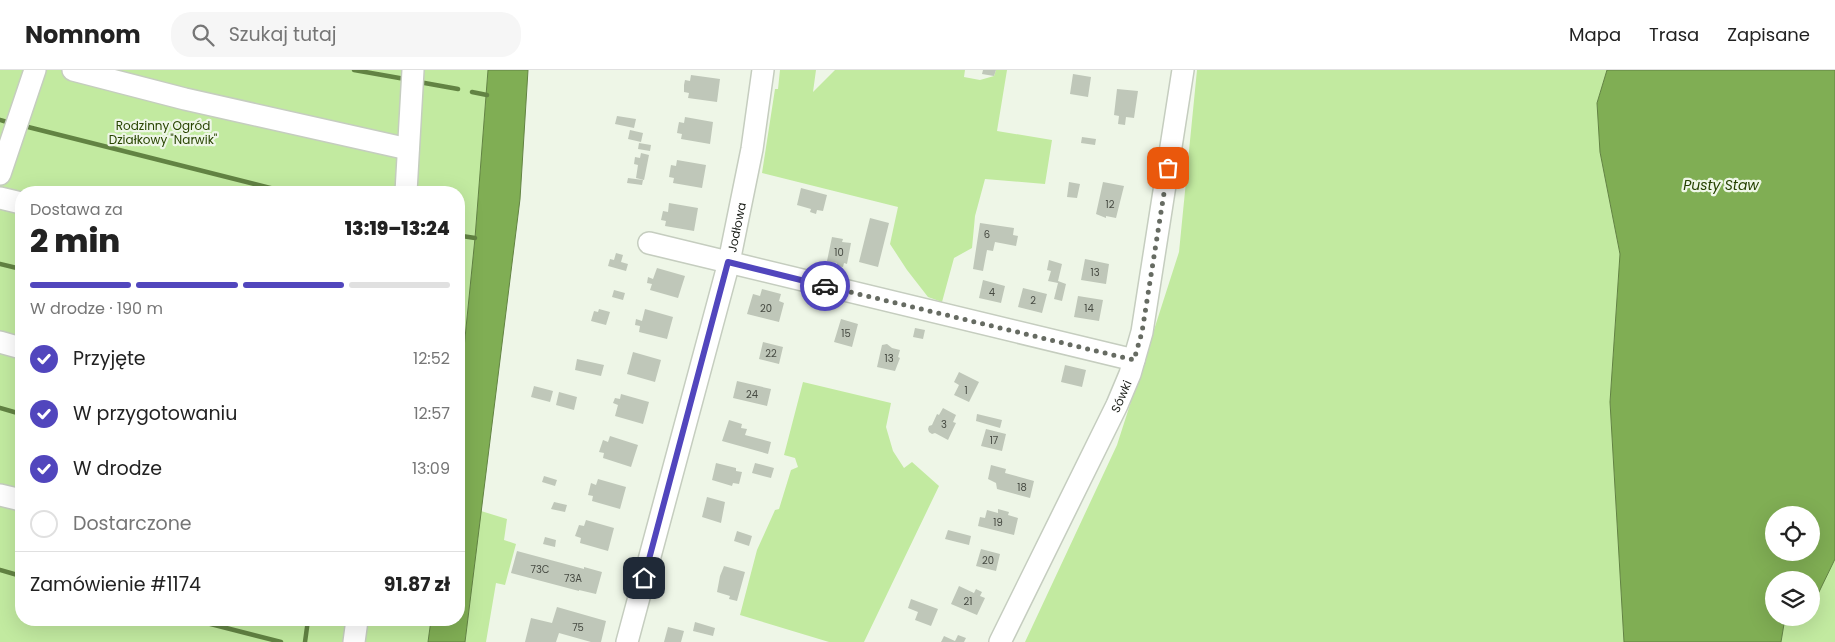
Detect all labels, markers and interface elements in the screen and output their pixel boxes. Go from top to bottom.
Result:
search box [171,12,521,57]
text: Nomnom [25,18,141,51]
icon: search [189,21,217,49]
text: Szukaj tutaj [229,21,337,48]
text: Mapa [1569,22,1621,47]
text: Trasa [1649,22,1699,47]
text: Zapisane [1727,22,1810,47]
park label: Rodzinny Ogród Działkowy "Narwik" [109,117,218,148]
pin [1147,147,1189,189]
icon: bag [1154,154,1182,182]
water label: Pusty Staw [1683,175,1759,195]
house number: 12 [1106,197,1115,212]
text: Dostawa za [30,198,123,221]
street label: Jodłowa [723,201,749,254]
text: 13:19–13:24 [345,215,450,242]
text: 2 min [30,218,120,263]
house number: 6 [984,227,990,242]
house number: 10 [834,245,844,260]
courier [800,261,850,311]
house number: 13 [1090,265,1100,280]
icon: car [811,272,839,300]
house number: 4 [989,285,995,300]
house number: 2 [1030,293,1036,308]
text: W drodze · 190 m [30,297,163,320]
house number: 20 [760,301,772,316]
house number: 14 [1084,301,1094,316]
house number: 15 [841,326,851,341]
icon: check [30,345,58,373]
text: Przyjęte [73,345,146,372]
house number: 22 [765,346,777,361]
text: 12:52 [413,347,450,370]
house number: 13 [884,351,894,366]
street label: Sówki [1106,377,1135,415]
house number: 1 [964,383,968,398]
house number: 24 [746,387,758,402]
icon: check [30,400,58,428]
text: W przygotowaniu [73,400,237,427]
text: 12:57 [413,402,450,425]
house number: 3 [941,417,947,432]
house number: 17 [990,433,999,448]
icon: check [30,455,58,483]
text: W drodze [73,455,162,482]
text: 13:09 [412,457,450,480]
house number: 18 [1017,480,1027,495]
map controls [1765,506,1820,626]
button: locate [1765,506,1820,561]
text: Dostarczone [73,510,192,537]
house number: 19 [993,515,1003,530]
house number: 20 [982,553,994,568]
pin [623,557,665,599]
house number: 73C [530,562,550,577]
icon: home [630,564,658,592]
text: Zamówienie #1174 [30,571,201,598]
text: 91.87 zł [384,571,450,598]
house number: 73A [564,571,582,586]
button: layers [1765,571,1820,626]
house number: 21 [964,594,972,609]
house number: 75 [572,620,584,635]

